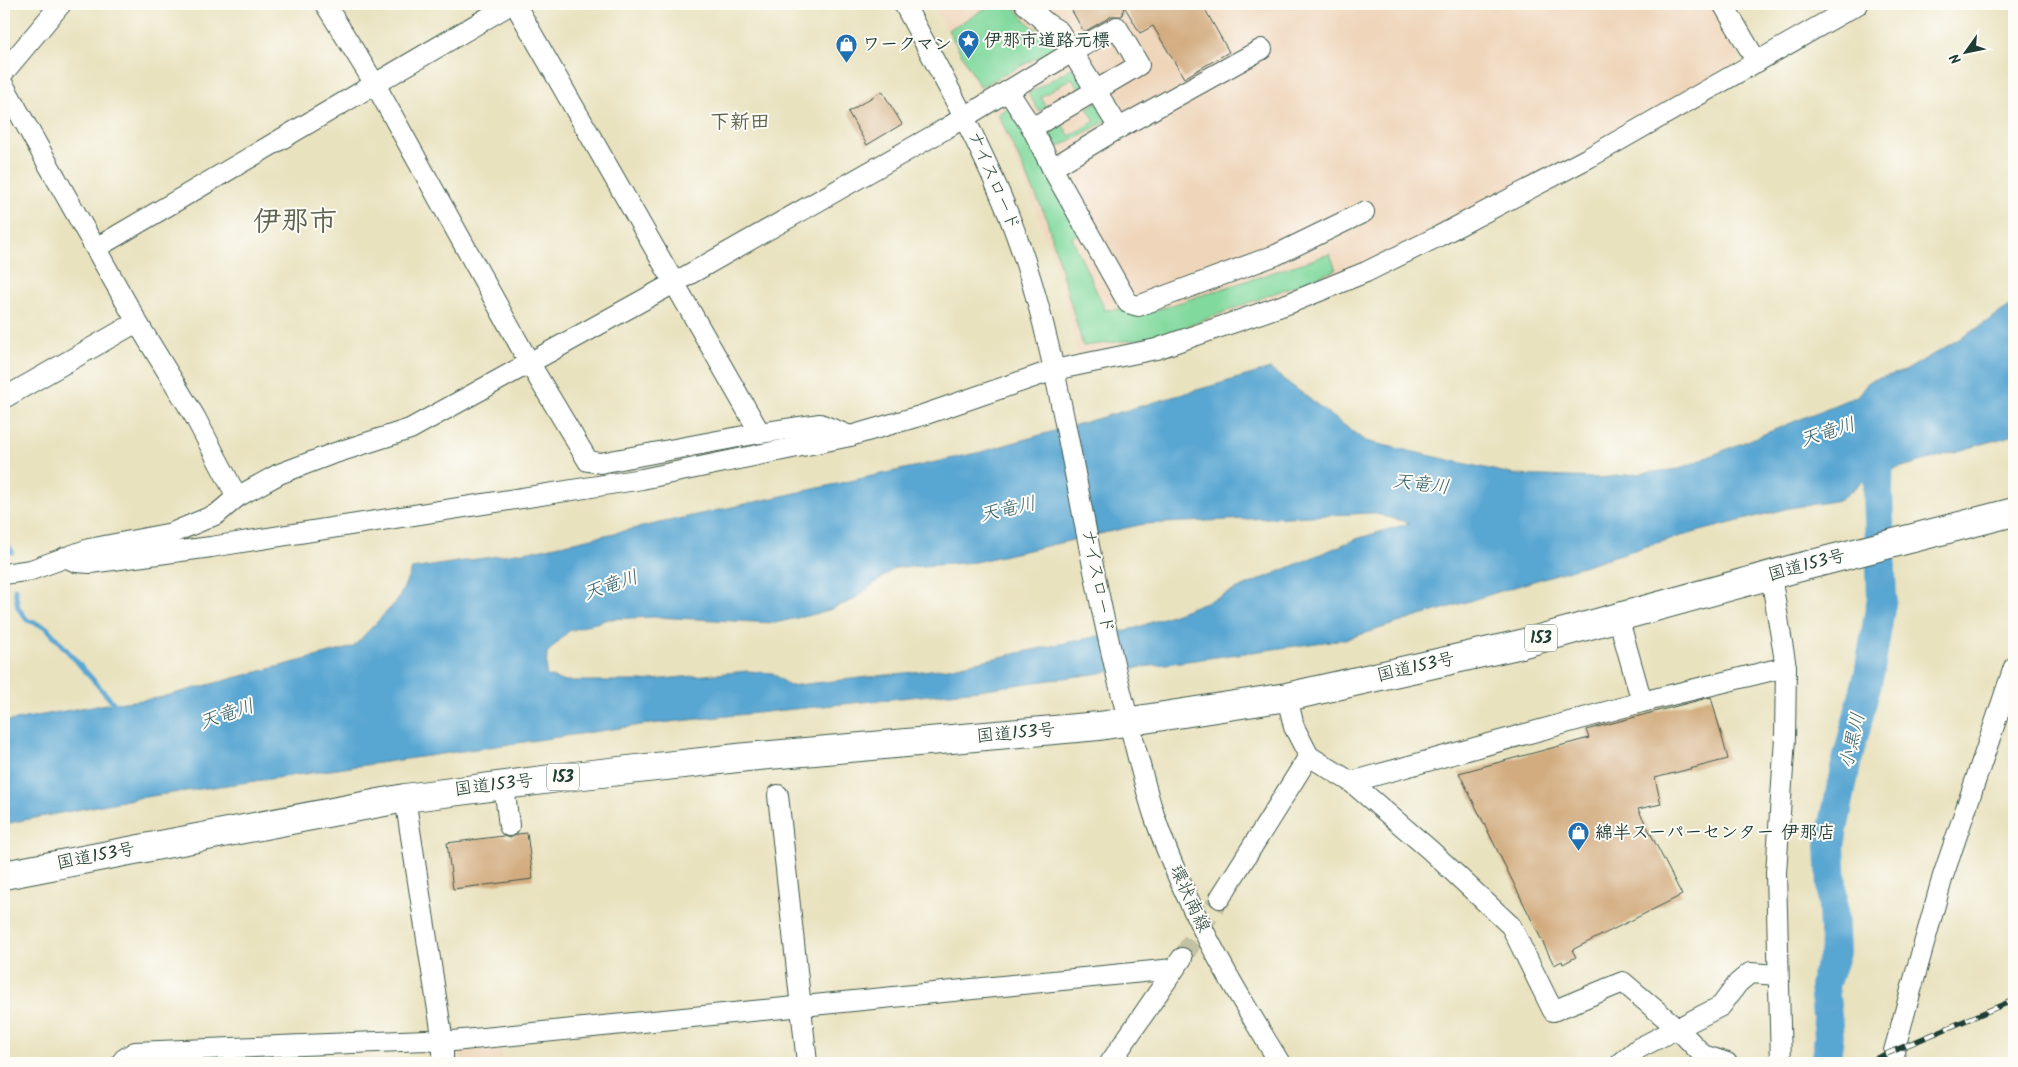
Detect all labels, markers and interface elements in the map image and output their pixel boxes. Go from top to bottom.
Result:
place label: 伊那市道路元標 [984,27,1110,56]
north arrow [1940,28,1990,78]
place icon: 伊那市道路元標 [956,29,980,60]
place label: ワークマン [862,31,952,60]
shop icon: ワークマン [834,33,858,64]
text: N [1944,49,1968,68]
district label: 下新田 [710,107,770,139]
street label: ナイスロード [959,127,1027,235]
district label: 伊那市 [253,200,337,245]
water label: 天竜川 [1796,410,1860,456]
water label: 天竜川 [1391,467,1451,503]
water label: 天竜川 [977,489,1039,531]
street label: ナイスロード [1073,526,1121,636]
street label: 国道153号 [1765,542,1849,590]
water label: 天竜川 [579,563,643,609]
road number: 153 [1525,624,1557,651]
street label: 国道153号 [1374,645,1458,691]
water label: 天竜川 [195,692,259,738]
water label: 小黒川 [1832,710,1874,772]
street label: 国道153号 [975,716,1057,752]
road number: 153 [547,764,579,790]
street label: 国道153号 [453,767,535,805]
place label: 綿半スーパーセンター 伊那店 [1595,819,1835,848]
shop icon: 綿半スーパーセンター 伊那店 [1567,821,1591,852]
street label: 国道153号 [54,835,138,879]
street label: 環状南線 [1161,860,1217,938]

